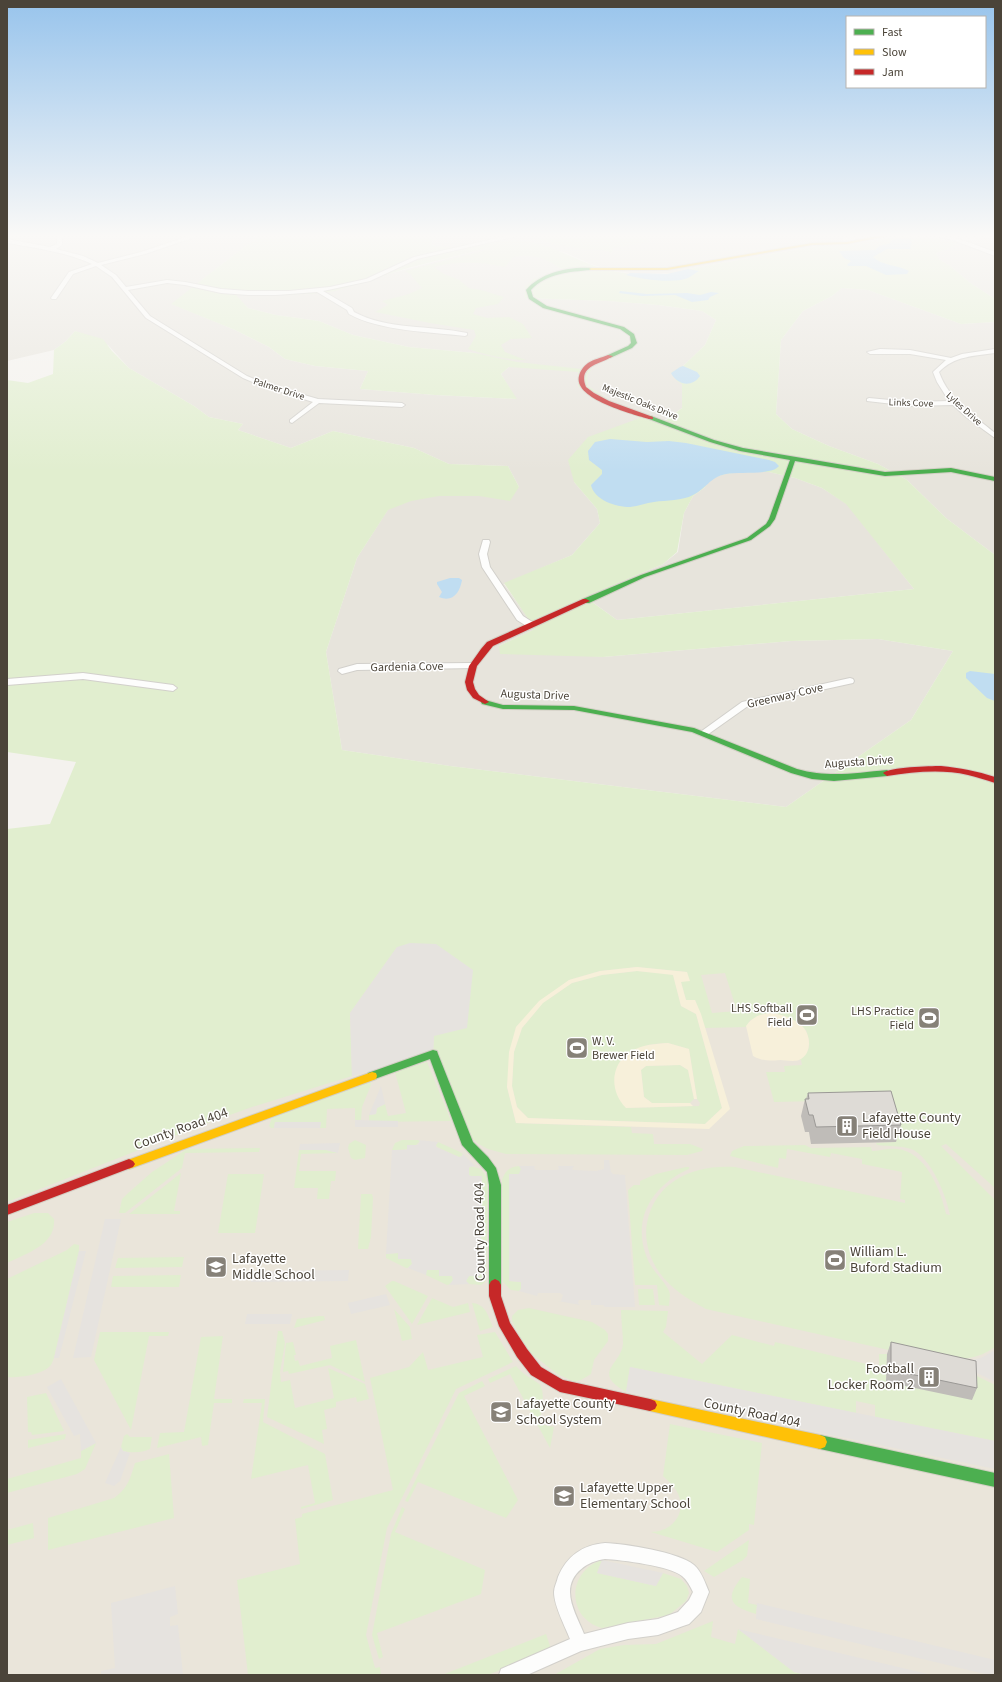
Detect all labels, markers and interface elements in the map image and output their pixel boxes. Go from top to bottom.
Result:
legend [846,16,986,88]
text: Fast [882,24,902,41]
text: Slow [882,44,907,61]
text: Jam [882,64,904,81]
street label: Palmer Drive [252,374,307,404]
street label: Majestic Oaks Drive [600,380,680,424]
street label: Lyles Drive [943,389,985,429]
street label: Links Cove [888,395,934,411]
street label: Gardenia Cove [370,658,444,676]
street label: Greenway Cove [745,679,825,713]
street label: Augusta Drive [500,685,570,705]
street label: Augusta Drive [824,751,894,773]
place label: LHS Softball Field [731,1000,792,1031]
sports icon: LHS Softball Field [794,1002,820,1028]
place label: LHS Practice Field [851,1003,914,1034]
sports icon: LHS Practice Field [916,1005,942,1031]
place label: W. V. Brewer Field [592,1033,655,1064]
sports icon: W. V. Brewer Field [564,1035,590,1061]
street label: County Road 404 [131,1103,231,1155]
place label: Lafayette County Field House [862,1108,961,1144]
building icon: Lafayette County Field House [834,1113,860,1139]
street label: County Road 404 [469,1182,491,1281]
place label: William L. Buford Stadium [850,1242,942,1278]
sports icon: William L. Buford Stadium [822,1247,848,1273]
place label: Lafayette Middle School [232,1249,315,1285]
school or university icon: Lafayette Middle School [203,1254,229,1280]
place label: Football Locker Room 2 [828,1359,914,1395]
building icon: Football Locker Room 2 [916,1364,942,1390]
street label: County Road 404 [702,1393,802,1433]
place label: Lafayette County School System [516,1394,615,1430]
school or university icon: Lafayette County School System [488,1399,514,1425]
place label: Lafayette Upper Elementary School [580,1478,691,1514]
school or university icon: Lafayette Upper Elementary School [551,1483,577,1509]

